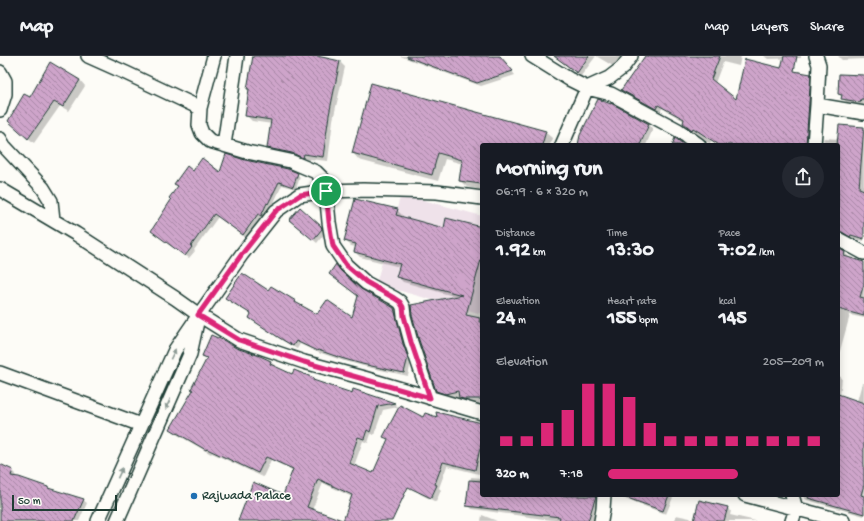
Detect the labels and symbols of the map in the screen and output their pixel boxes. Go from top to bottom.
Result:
pin [309,174,343,208]
one-way arrow [170,349,176,360]
one-way arrow [165,399,171,410]
one-way arrow [117,467,123,479]
place label: Rajwada Palace [202,489,291,504]
marker: Rajwada Palace [189,491,199,501]
scale bar [12,493,117,512]

